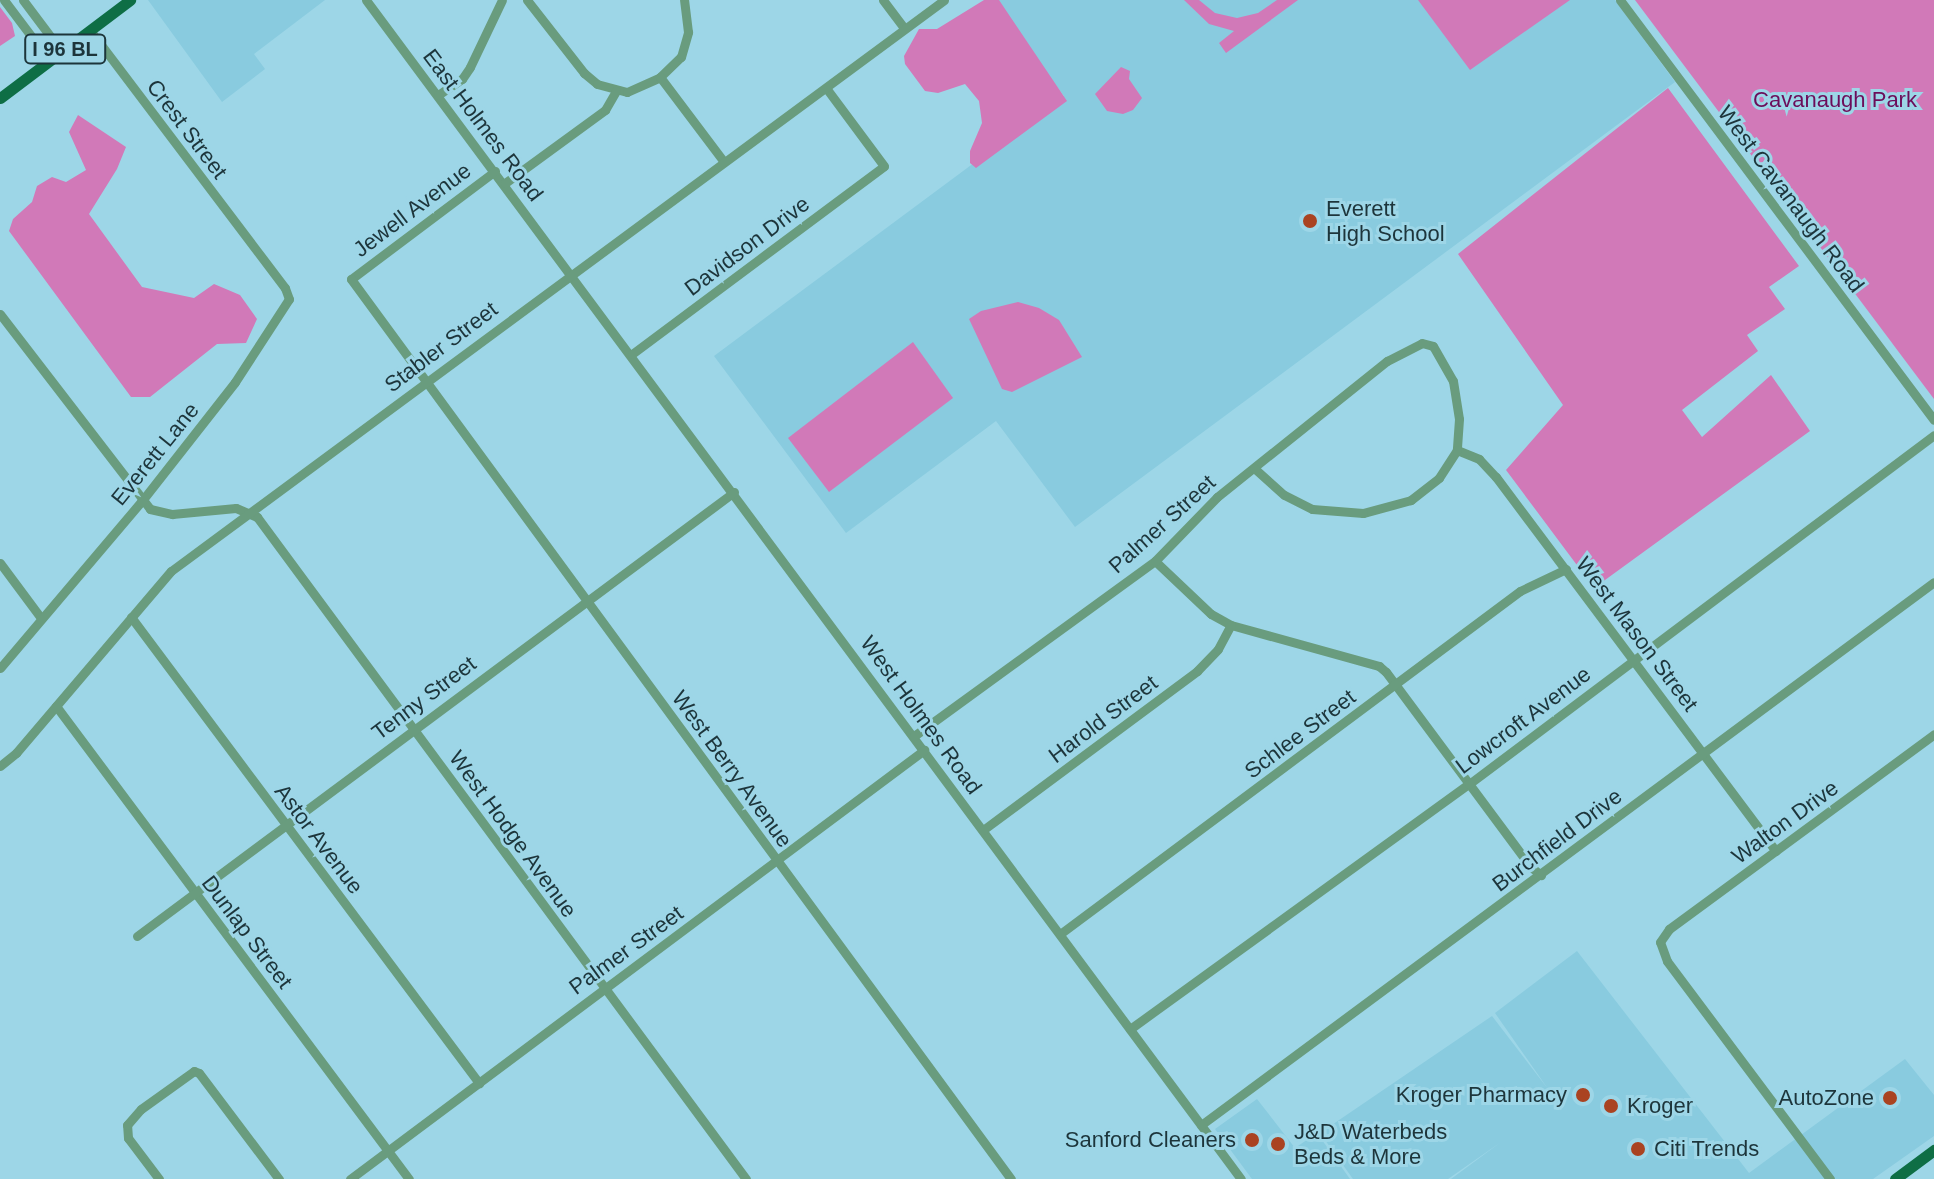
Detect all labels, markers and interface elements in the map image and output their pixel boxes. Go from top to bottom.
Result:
road number: I 96 BL [23,33,107,65]
street label: East Holmes Road [417,44,549,206]
street label: Crest Street [141,74,233,184]
park label: Cavanaugh Park [1753,87,1917,113]
street label: West Cavanaugh Road [1712,100,1870,298]
street label: Jewell Avenue [348,157,476,263]
street label: Davidson Drive [679,191,815,301]
place label: Everett High School [1326,195,1445,246]
marker: Everett High School [1301,212,1319,230]
street label: Stabler Street [379,296,503,398]
street label: Everett Lane [105,397,205,511]
street label: Palmer Street [1103,469,1221,579]
street label: West Mason Street [1570,552,1704,716]
street label: West Holmes Road [855,631,987,799]
street label: Tenny Street [367,650,481,746]
street label: Lowcroft Avenue [1450,660,1596,780]
street label: Harold Street [1043,669,1163,769]
street label: Schlee Street [1239,684,1361,784]
street label: West Berry Avenue [666,685,798,853]
street label: West Hodge Avenue [443,745,583,923]
street label: Walton Drive [1727,775,1843,869]
street label: Astor Avenue [269,778,369,900]
street label: Burchfield Drive [1487,783,1627,897]
street label: Dunlap Street [196,870,298,994]
street label: Palmer Street [564,900,688,1000]
place label: Kroger Pharmacy [1396,1082,1567,1108]
place label: AutoZone [1779,1085,1874,1111]
marker: Kroger Pharmacy [1574,1086,1592,1104]
marker: AutoZone [1881,1089,1899,1107]
place label: Kroger [1627,1093,1693,1119]
marker: Kroger [1602,1097,1620,1115]
place label: J&D Waterbeds Beds & More [1294,1118,1447,1170]
place label: Sanford Cleaners [1065,1127,1236,1153]
marker: Sanford Cleaners [1243,1131,1261,1149]
marker: J&D Waterbeds Beds & More [1269,1135,1287,1153]
place label: Citi Trends [1654,1136,1760,1162]
marker: Citi Trends [1629,1140,1647,1158]

